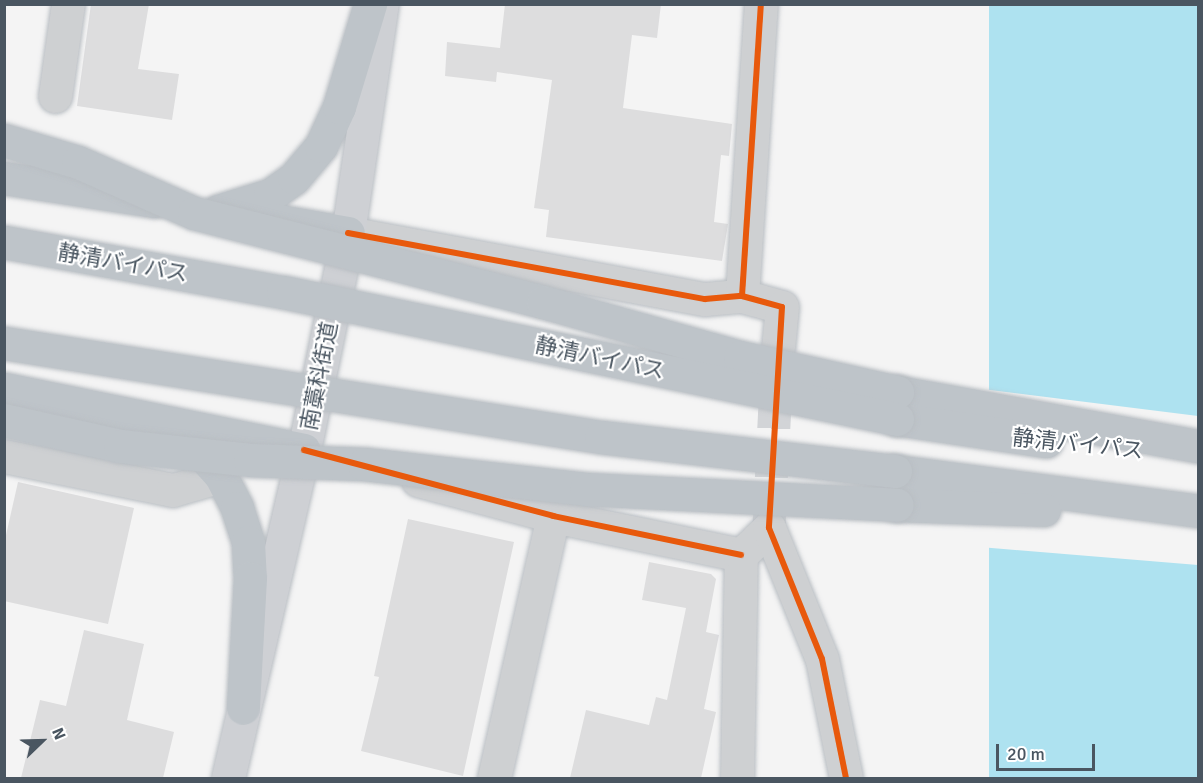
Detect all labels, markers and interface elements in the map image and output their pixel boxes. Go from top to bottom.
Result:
street label: 静清バイパス [56,239,190,287]
street label: 南藁科街道 [296,319,342,433]
street label: 静清バイパス [533,331,667,385]
street label: 静清バイパス [1011,424,1145,464]
north arrow [12,711,72,771]
text: N [47,725,70,743]
scale bar [999,732,1098,770]
text: 20 m [1007,743,1045,765]

